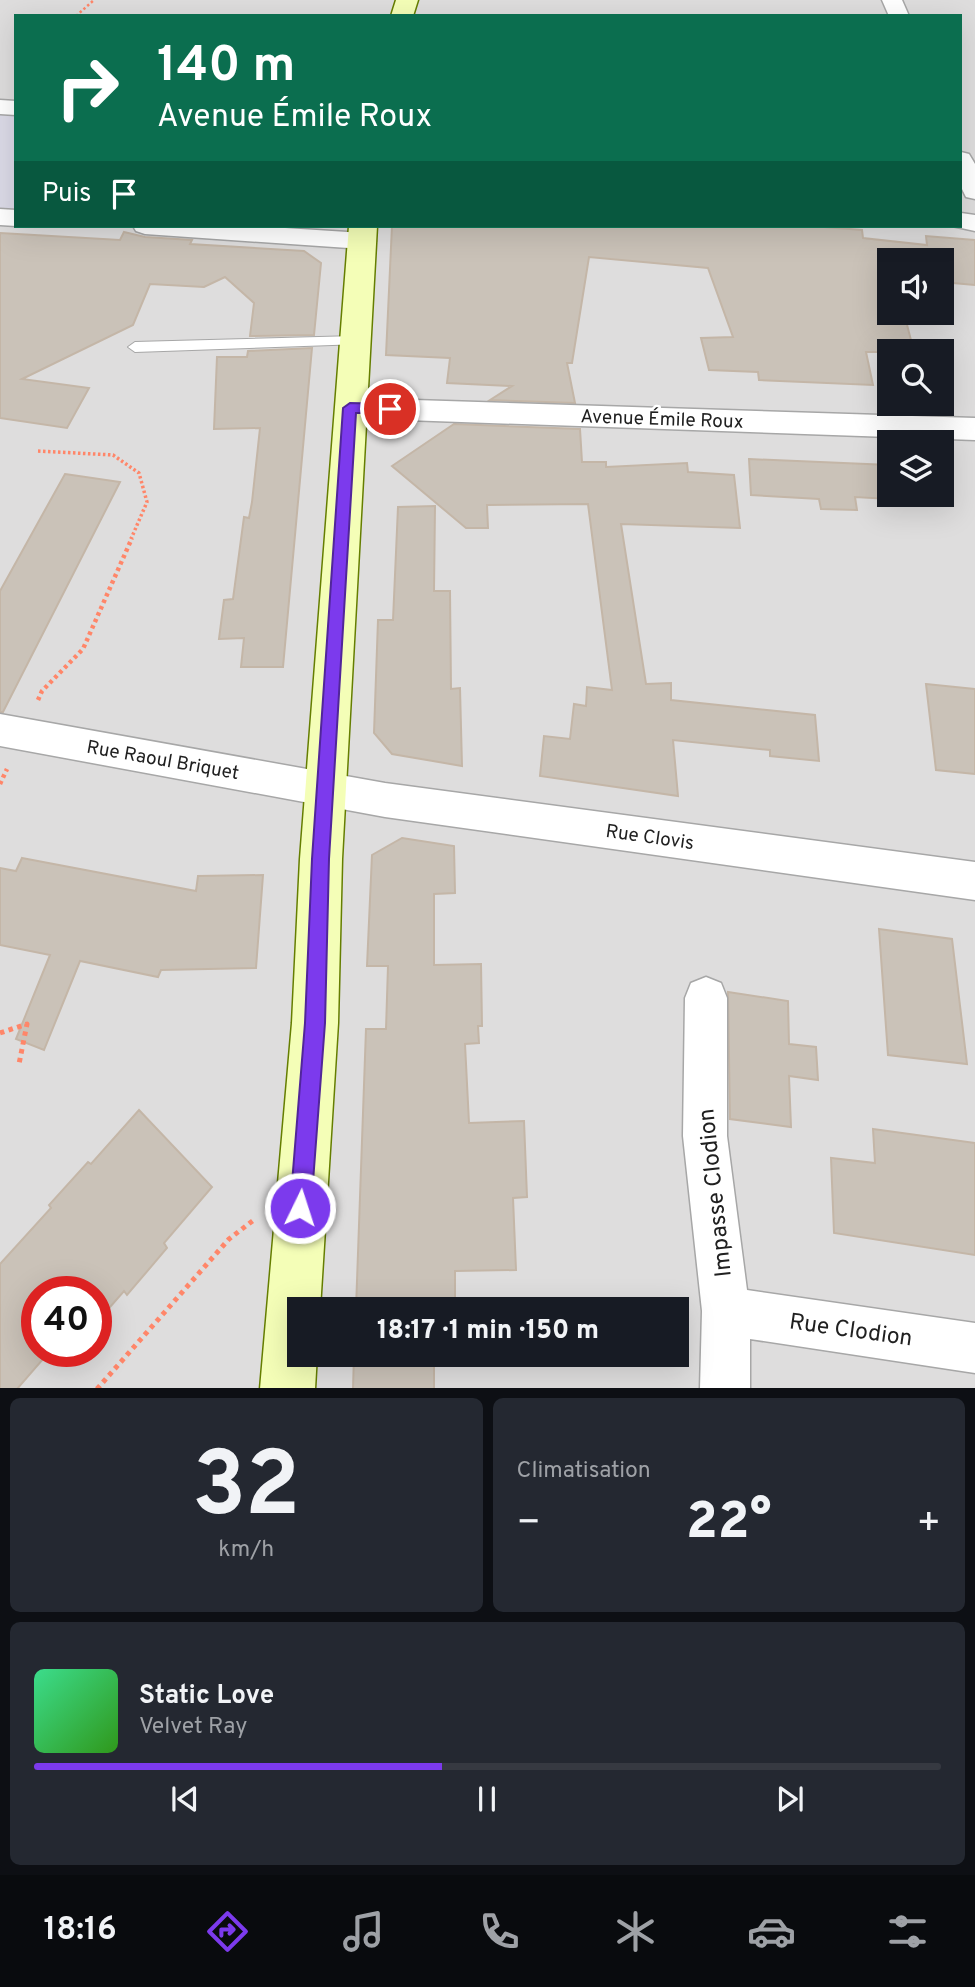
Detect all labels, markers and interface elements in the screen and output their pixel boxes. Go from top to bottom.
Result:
text: 140 m [157,37,296,99]
icon: right [42,42,133,133]
text: Avenue Émile Roux [157,98,432,138]
icon: arrive [105,175,143,213]
text: Puis [42,178,91,211]
map controls [877,248,954,507]
button: sound [877,248,954,325]
button: search [877,339,954,416]
pin [360,379,420,439]
icon: arrive [371,390,409,428]
street label: Avenue Émile Roux [580,404,744,435]
button: layers [877,430,954,507]
street label: Rue Raoul Briquet [85,736,241,786]
street label: Rue Clovis [604,820,695,856]
street label: Impasse Clodion [693,1107,740,1278]
position arrow [263,1171,337,1245]
speed limit sign: 40 [21,1276,112,1367]
street label: Rue Clodion [787,1308,914,1354]
text: 18:17 · 1 min · 150 m [377,1315,599,1348]
text: 32 [192,1433,300,1548]
text: Climatisation [517,1457,651,1486]
text: 22° [686,1491,771,1557]
text: − [517,1500,541,1549]
text: + [916,1500,941,1549]
text: km/h [218,1536,274,1565]
text: Static Love [139,1680,274,1713]
text: Velvet Ray [139,1713,247,1742]
icon: previous [166,1780,204,1818]
icon: pause [468,1780,506,1818]
icon: next [771,1780,809,1818]
icon: directions [203,1907,252,1956]
icon: music [339,1907,388,1956]
icon: phone [475,1907,524,1956]
icon: climate [611,1907,660,1956]
icon: car [747,1907,796,1956]
icon: filters [883,1907,932,1956]
text: 18:16 [43,1911,117,1951]

